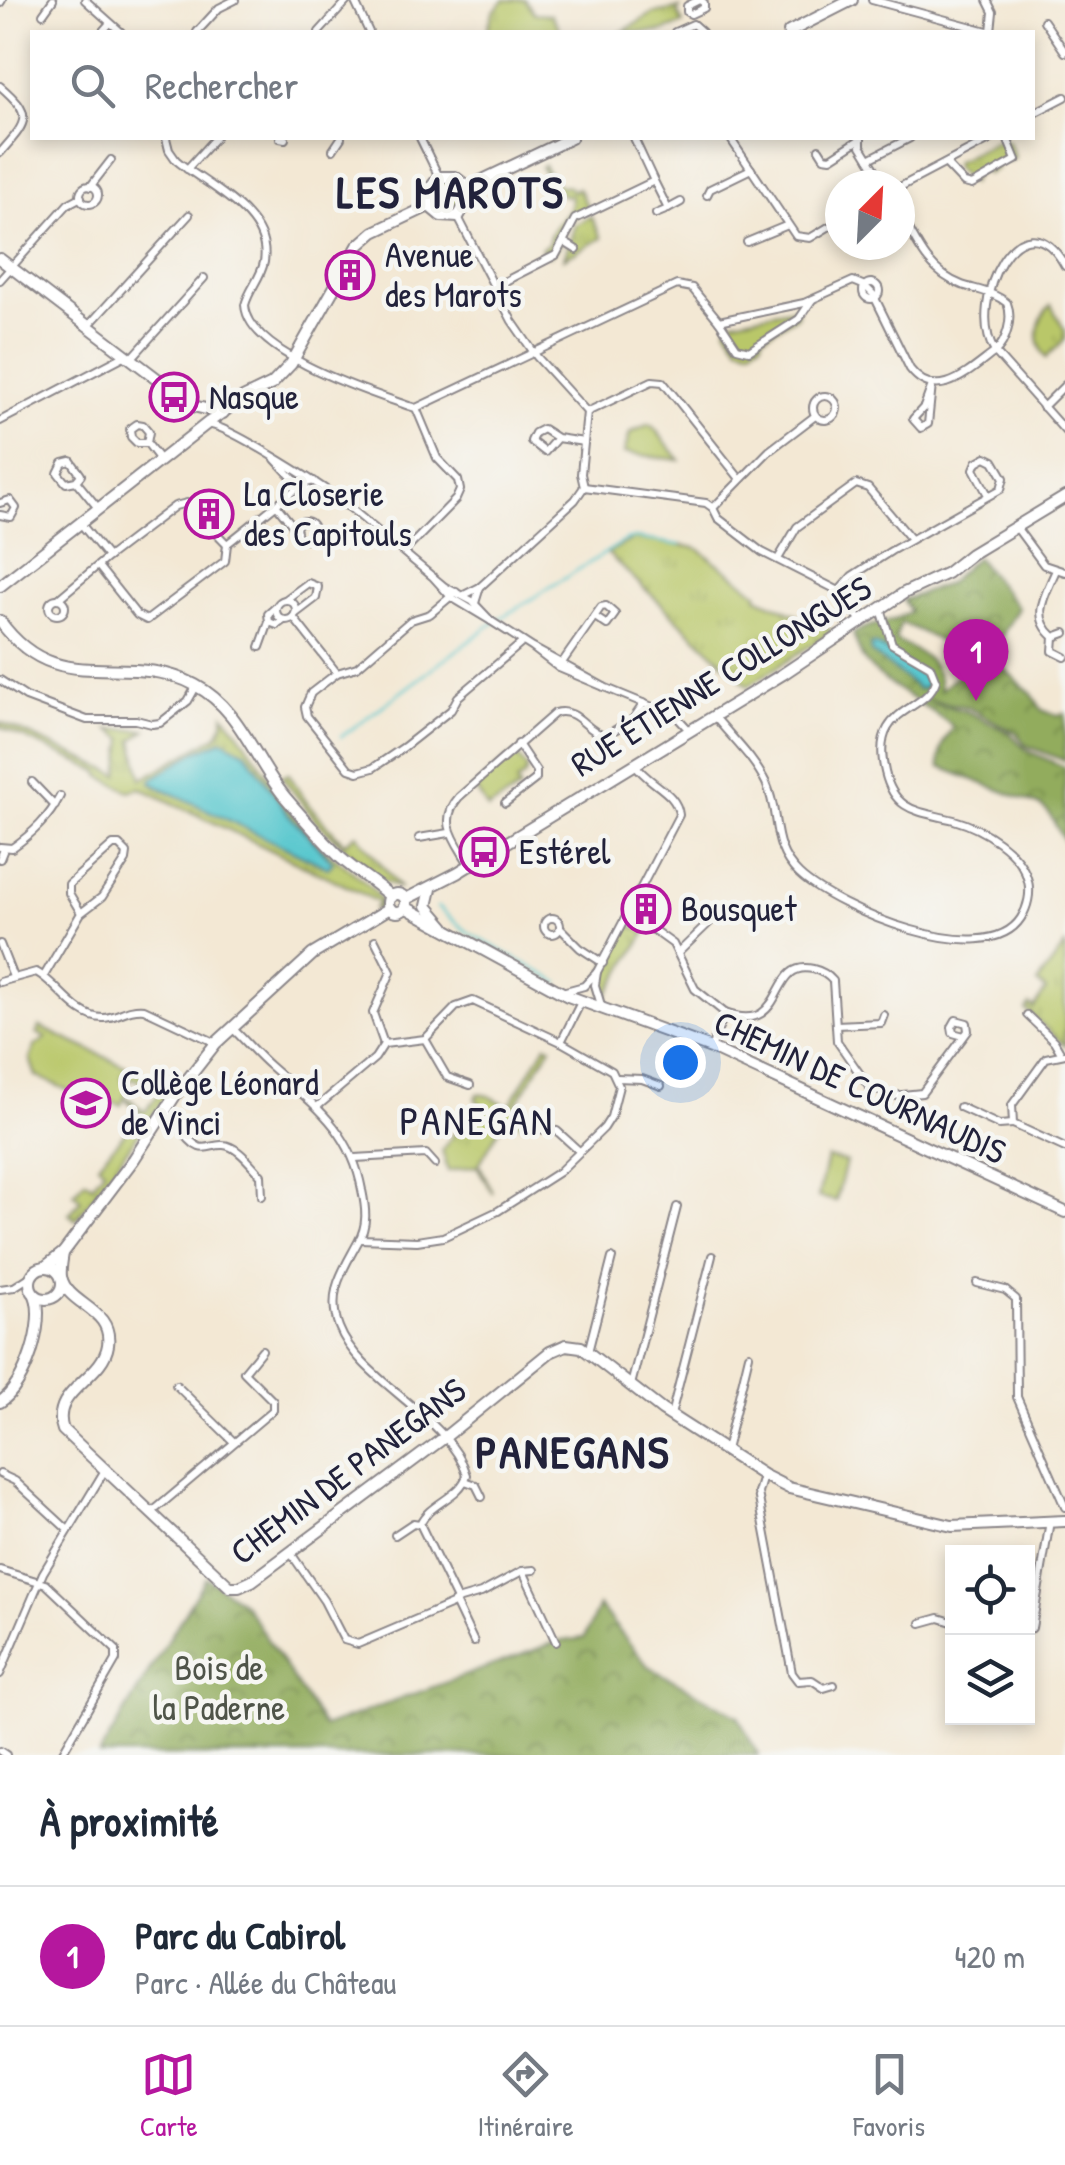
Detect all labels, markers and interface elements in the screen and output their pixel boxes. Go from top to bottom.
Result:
search box [30,30,1035,140]
icon: search [65,58,120,113]
text: Rechercher [145,59,298,111]
district label: LES MAROTS [337,161,565,222]
north arrow [825,170,915,260]
place label: Avenue des Marots [385,231,522,318]
building icon: Avenue des Marots [324,249,376,301]
bus stop icon: Nasque [148,371,200,423]
place label: Nasque [209,373,299,420]
place label: La Closerie des Capitouls [244,470,412,557]
building icon: La Closerie des Capitouls [183,488,235,540]
street label: RUE ÉTIENNE COLLONGUES [562,564,880,787]
pin: 1 [944,618,1008,701]
bus stop icon: Estérel [458,826,510,878]
place label: Estérel [519,828,611,875]
building icon: Bousquet [620,883,672,935]
place label: Bousquet [681,885,797,932]
street label: CHEMIN DE COURNAUDIS [707,998,1014,1175]
your location [655,1037,706,1088]
place label: Collège Léonard de Vinci [121,1059,319,1146]
school or university icon: Collège Léonard de Vinci [60,1077,112,1129]
district label: PANEGAN [399,1093,555,1147]
street label: CHEMIN DE PANEGANS [220,1367,475,1575]
district label: PANEGANS [475,1421,671,1482]
map controls [945,1545,1035,1725]
button: locate [945,1545,1035,1635]
button: layers [945,1635,1035,1725]
park label: Bois de la Paderne [153,1644,285,1731]
text: À proximité [40,1792,219,1849]
text: Parc du Cabirol [135,1909,345,1961]
text: 1 [67,1935,78,1978]
text: 420 m [955,1935,1025,1978]
text: Parc · Allée du Château [135,1961,396,2004]
tab: Carte [140,2047,198,2145]
tab: Itinéraire [477,2047,574,2145]
tab: Favoris [853,2047,925,2145]

